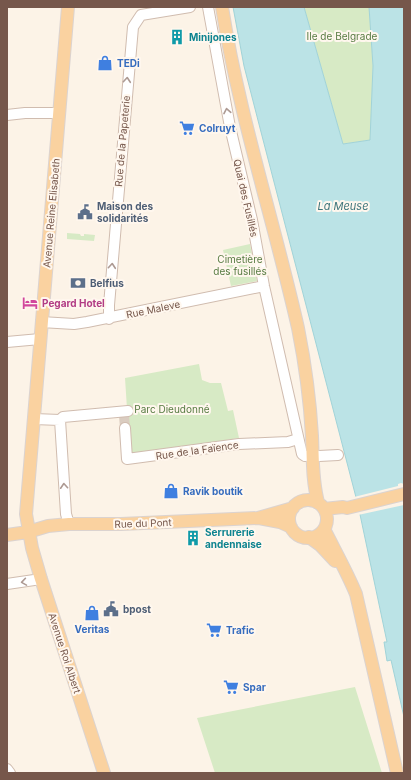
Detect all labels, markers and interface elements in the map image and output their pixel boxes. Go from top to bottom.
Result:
building icon: Minijones [168,28,186,46]
park label: Ile de Belgrade [307,30,378,42]
place label: Minijones [189,31,237,43]
shop icon: TEDi [96,54,114,72]
place label: TEDi [117,57,140,69]
one-way arrow [123,77,132,84]
street label: Rue de la Papeterie [112,95,132,187]
one-way arrow [223,107,232,114]
supermarket icon: Colruyt [178,119,196,137]
place label: Colruyt [199,122,236,135]
street label: Avenue Reine Elisabeth [40,158,62,268]
street label: Quai des Fusillés [231,158,261,238]
water label: La Meuse [318,199,368,213]
place label: Maison des solidarités [97,200,153,224]
public building icon: Maison des solidarités [76,203,94,221]
park label: Cimetière des fusillés [213,253,267,277]
one-way arrow [107,263,116,269]
bank icon: Belfius [69,274,87,292]
place label: Belfius [90,277,124,289]
hotel icon: Pegard Hotel [21,294,39,312]
place label: Pegard Hotel [42,297,105,310]
street label: Rue Maleve [125,297,181,321]
park label: Parc Dieudonné [134,403,210,415]
street label: Rue de la Faïence [155,438,239,462]
shop icon: Ravik boutik [162,482,180,500]
one-way arrow [60,483,69,489]
place label: Ravik boutik [183,485,243,497]
street label: Rue du Pont [114,516,173,530]
place label: Serrurerie andennaise [205,526,262,550]
building icon: Serrurerie andennaise [184,529,202,547]
one-way arrow [21,577,27,586]
public building icon: bpost [102,600,120,618]
place label: bpost [123,603,151,615]
shop icon: Veritas [83,604,101,622]
street label: Avenue Roi Albert [46,611,84,695]
supermarket icon: Trafic [205,621,223,639]
place label: Veritas [75,623,110,635]
place label: Trafic [226,624,255,636]
supermarket icon: Spar [222,678,240,696]
place label: Spar [243,681,266,693]

